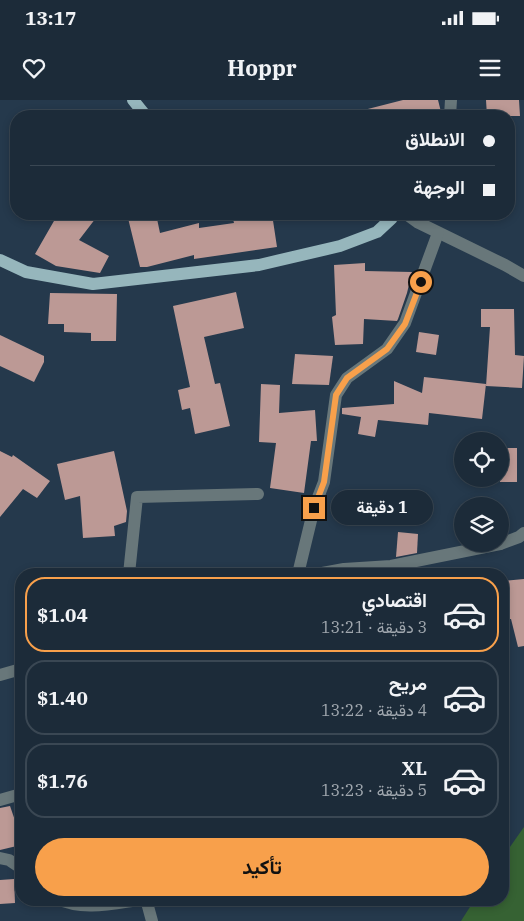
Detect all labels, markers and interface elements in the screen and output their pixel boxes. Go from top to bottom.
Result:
text: 13:17 [25,6,76,30]
text: Hoppr [227,53,297,82]
icon: heart [20,54,48,82]
icon: menu [476,54,504,82]
text: الانطلاق [405,127,465,151]
text: الوجهة [413,175,465,199]
route start [410,271,432,293]
map controls [454,432,509,552]
button: locate [454,432,509,487]
callout: 1 دقيقة [332,490,434,526]
route end [303,497,325,519]
text: 1 دقيقة [356,497,408,517]
button: layers [454,497,509,552]
text: اقتصادي [362,588,427,612]
icon: car [442,592,487,637]
text: $1.04 [37,603,88,627]
text: 3 دقيقة · 13:21 [321,617,427,637]
text: مريح [389,671,427,695]
icon: car [442,675,487,720]
text: $1.40 [37,686,88,710]
text: 4 دقيقة · 13:22 [321,700,427,720]
text: XL [401,756,427,780]
icon: car [442,758,487,803]
text: $1.76 [37,769,88,793]
text: 5 دقيقة · 13:23 [321,780,427,800]
button: تأكيد [35,838,489,896]

